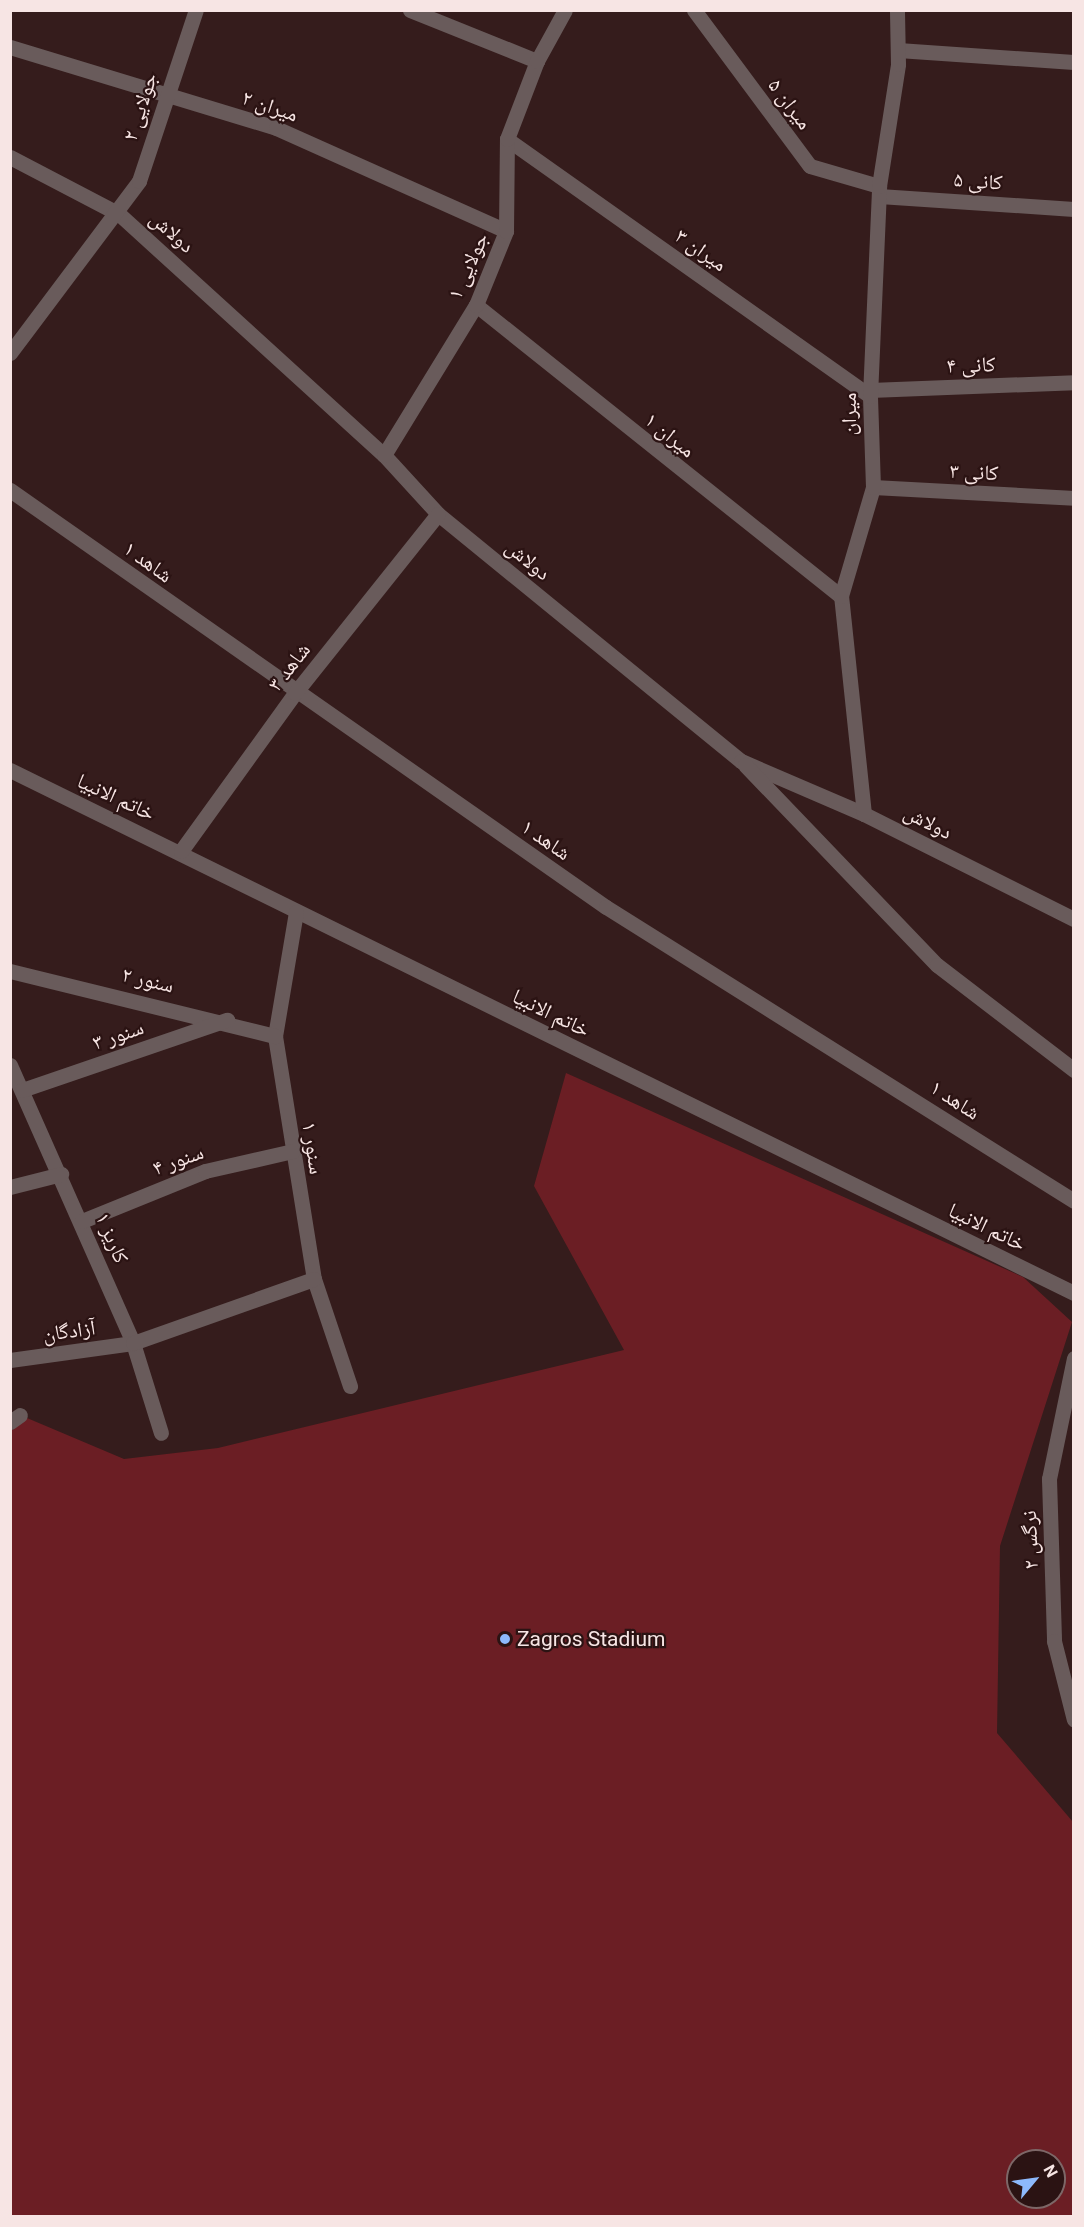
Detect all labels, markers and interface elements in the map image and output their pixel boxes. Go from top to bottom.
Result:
street label: جولایی ۲ [117,70,163,144]
street label: میران ۵ [763,73,817,135]
street label: میران ۲ [239,85,301,127]
street label: کانی ۵ [953,167,1003,195]
street label: دولاش [145,206,199,258]
street label: میران ۳ [670,223,732,277]
street label: جولایی ۱ [442,229,494,303]
street label: کانی ۴ [946,352,996,378]
street label: میران [836,393,862,435]
street label: میران ۱ [640,407,700,463]
street label: کانی ۳ [949,458,999,486]
street label: دولاش [500,534,556,586]
street label: شاهد ۱ [119,536,177,588]
street label: شاهد ۳ [262,638,316,696]
street label: خاتم الانبیا [73,768,159,826]
street label: دولاش [900,799,956,845]
street label: شاهد ۱ [516,814,576,866]
street label: سنور ۲ [120,962,176,998]
street label: خاتم الانبیا [508,984,594,1042]
street label: سنور ۳ [89,1015,147,1055]
street label: شاهد ۱ [925,1075,985,1125]
street label: سنور ۱ [296,1120,330,1176]
street label: سنور ۴ [149,1139,207,1181]
street label: خاتم الانبیا [944,1198,1030,1256]
street label: کاریز ۱ [90,1209,134,1267]
street label: آزادگان [41,1315,97,1347]
street label: نرگس ۲ [1016,1510,1044,1570]
place label: Zagros Stadium [517,1626,665,1652]
marker: Zagros Stadium [498,1632,512,1646]
north arrow [1006,2149,1066,2209]
text: N [1039,2161,1061,2181]

